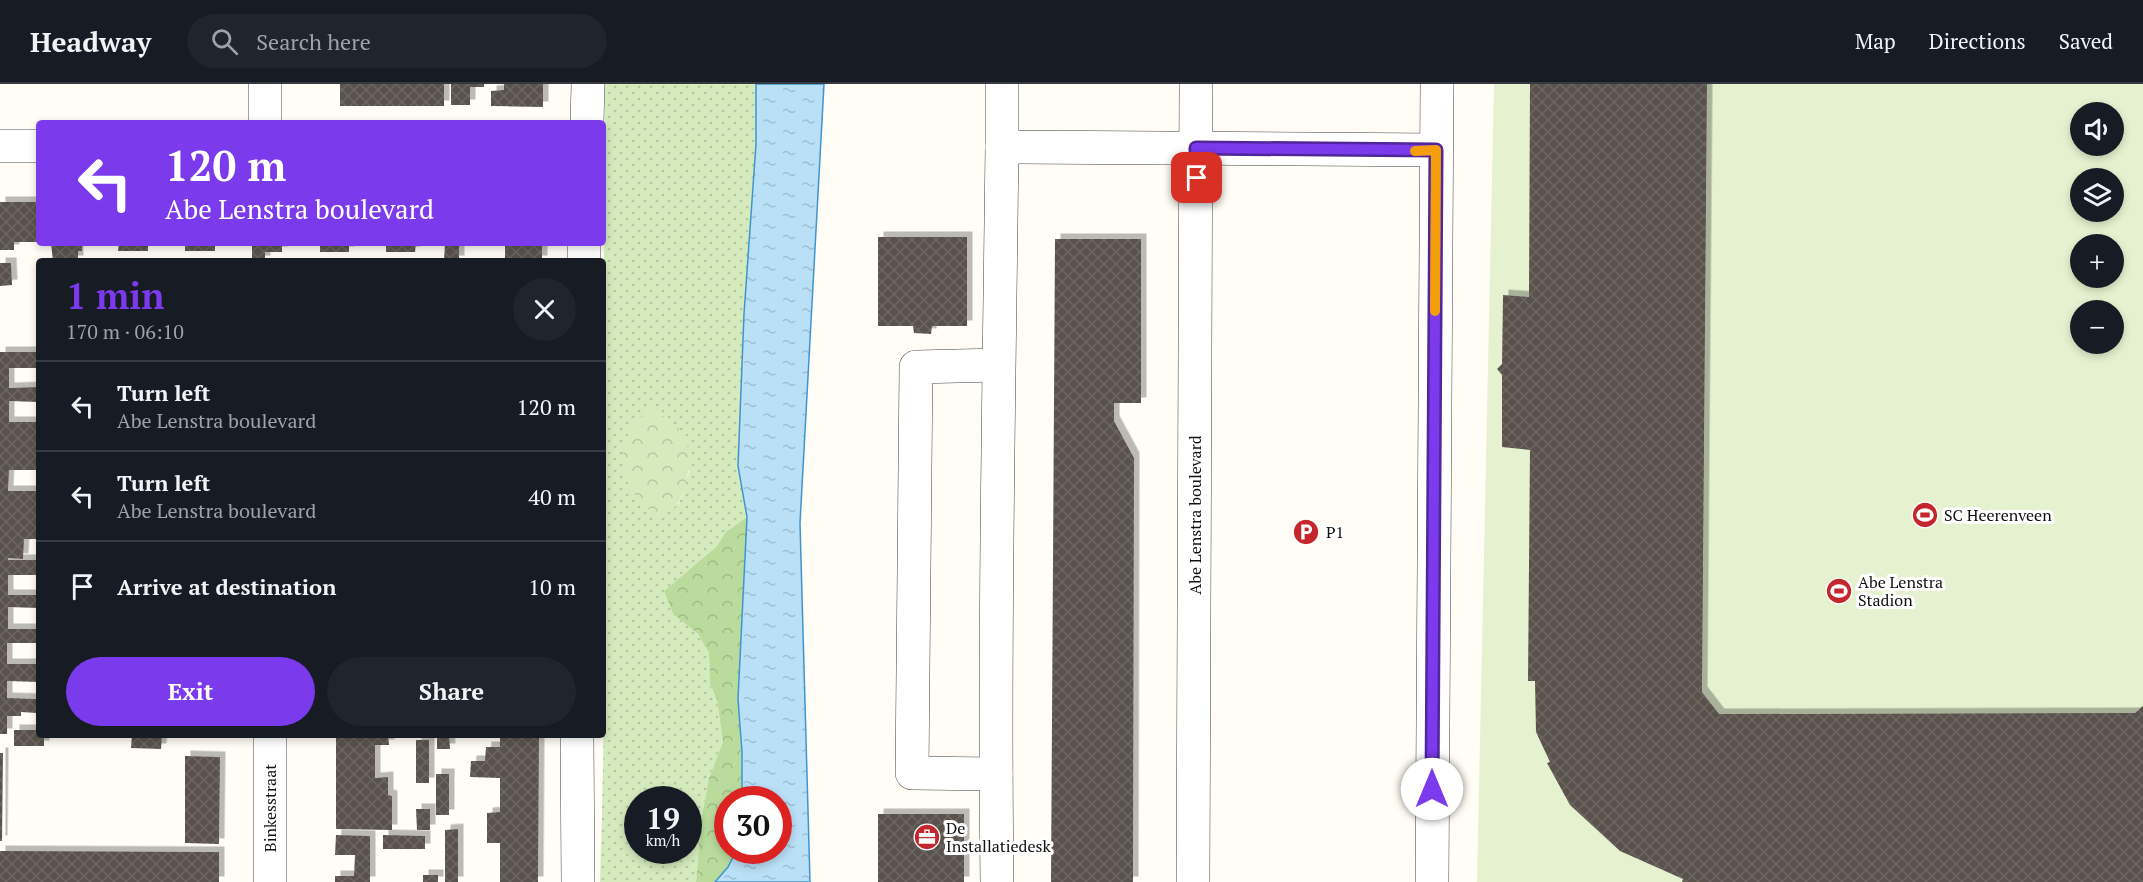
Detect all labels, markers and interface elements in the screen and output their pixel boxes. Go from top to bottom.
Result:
search box [187,14,607,68]
text: Headway [30,23,151,60]
icon: search [208,25,241,58]
text: Search here [256,27,371,56]
text: Map [1855,27,1896,55]
text: Directions [1929,27,2026,55]
text: Saved [2059,27,2113,55]
map controls [2070,102,2124,354]
button: sound [2070,102,2124,156]
text: 120 m [165,137,286,193]
icon: left [66,144,144,222]
pin [1171,152,1222,203]
icon: arrive [1180,161,1213,194]
button: layers [2070,168,2124,222]
text: Abe Lenstra boulevard [165,191,434,227]
button: + [2070,234,2124,288]
text: 1 min [66,272,164,319]
button: close [513,278,576,341]
button: − [2070,300,2124,354]
text: 170 m · 06:10 [66,318,184,345]
text: Turn left [117,378,210,407]
icon: left [66,390,99,423]
text: 120 m [516,392,576,421]
text: Abe Lenstra boulevard [117,407,316,434]
street label: Abe Lenstra boulevard [1184,435,1206,595]
text: Turn left [117,468,210,497]
icon: left [66,480,99,513]
text: 40 m [528,482,576,511]
text: Abe Lenstra boulevard [117,497,316,524]
sports icon: SC Heerenveen [1910,500,1940,530]
place label: SC Heerenveen [1944,504,2052,526]
parking icon: P1 [1291,517,1321,547]
place label: P1 [1326,521,1344,543]
icon: arrive [66,570,99,603]
place label: Abe Lenstra Stadion [1858,571,1943,611]
text: Arrive at destination [117,572,336,601]
text: 10 m [528,572,576,601]
sports icon: Abe Lenstra Stadion [1824,576,1854,606]
button: Exit [66,657,315,726]
button: Share [327,657,576,726]
position arrow [1400,757,1464,821]
street label: Binkesstraat [259,764,281,852]
speed limit sign: 30 [714,786,792,864]
text: 19 [646,798,680,838]
place label: De Installatiedesk [946,817,1051,857]
office icon: De Installatiedesk [912,822,942,852]
text: km/h [646,830,680,850]

